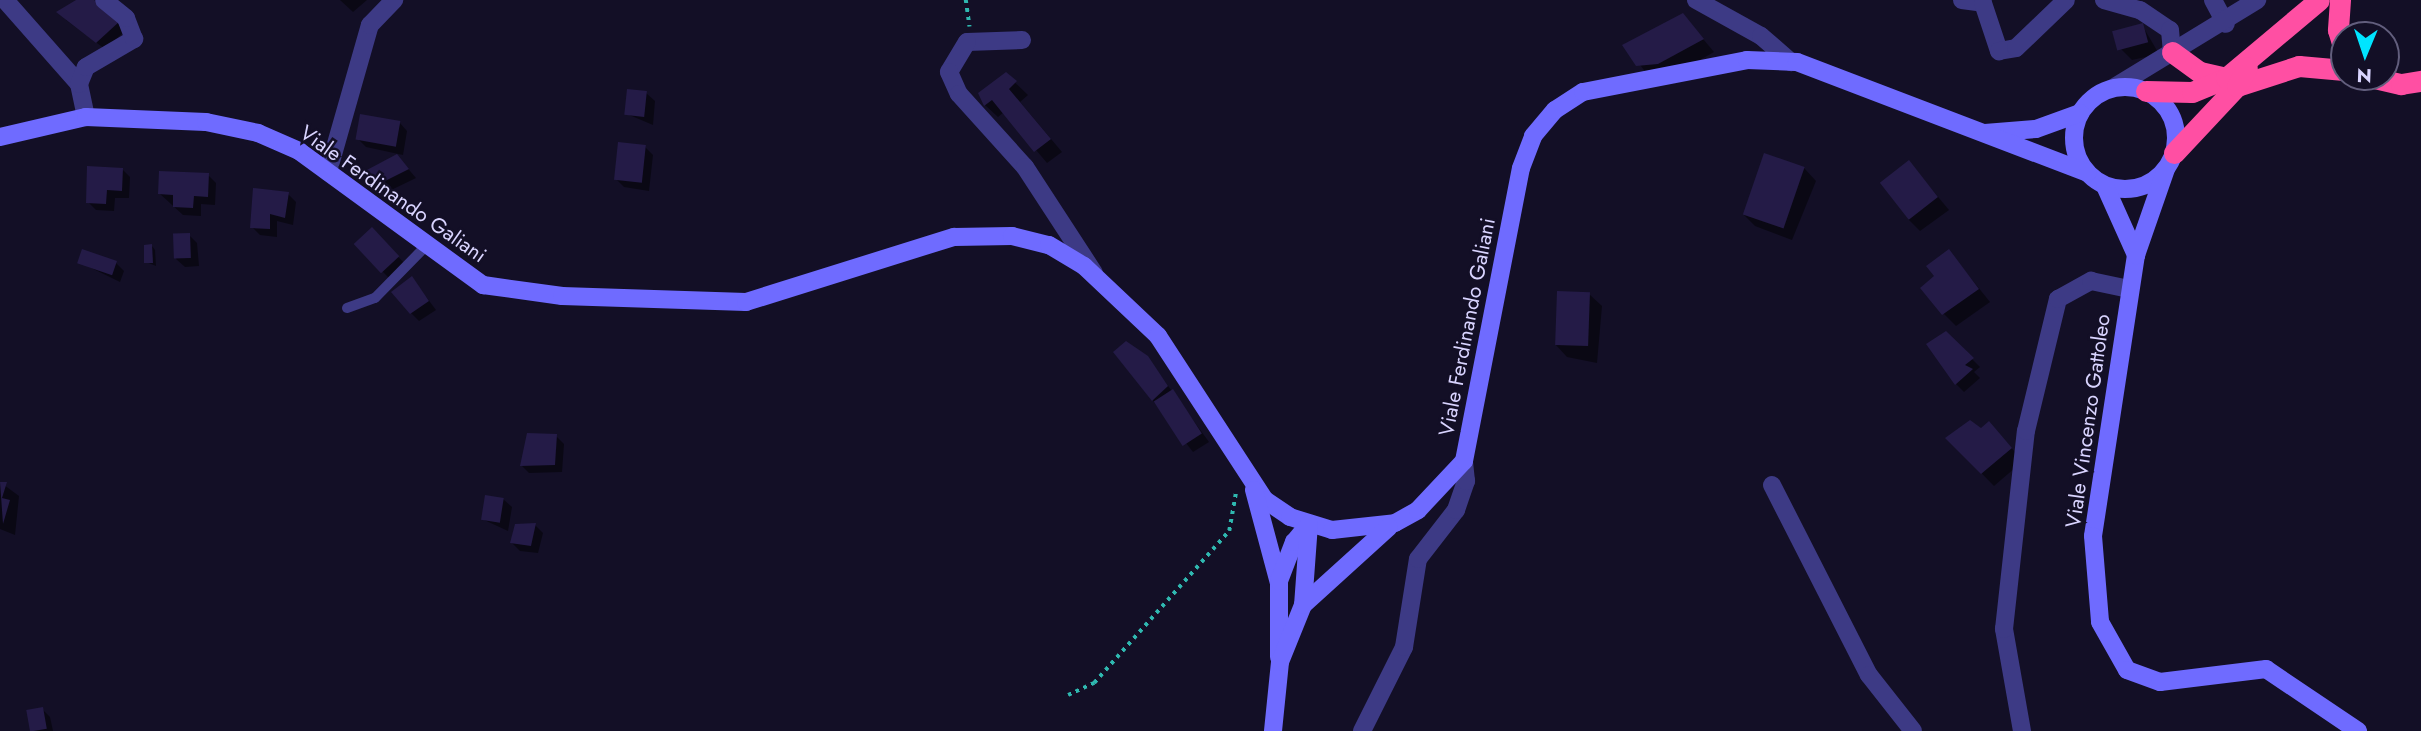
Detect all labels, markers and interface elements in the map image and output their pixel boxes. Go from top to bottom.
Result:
north arrow [2330,21,2400,91]
text: N [2356,62,2372,89]
street label: Viale Ferdinando Galiani [295,120,491,268]
street label: Viale Ferdinando Galiani [1433,216,1501,438]
street label: Viale Vincenzo Gattoleo [2061,312,2115,530]

